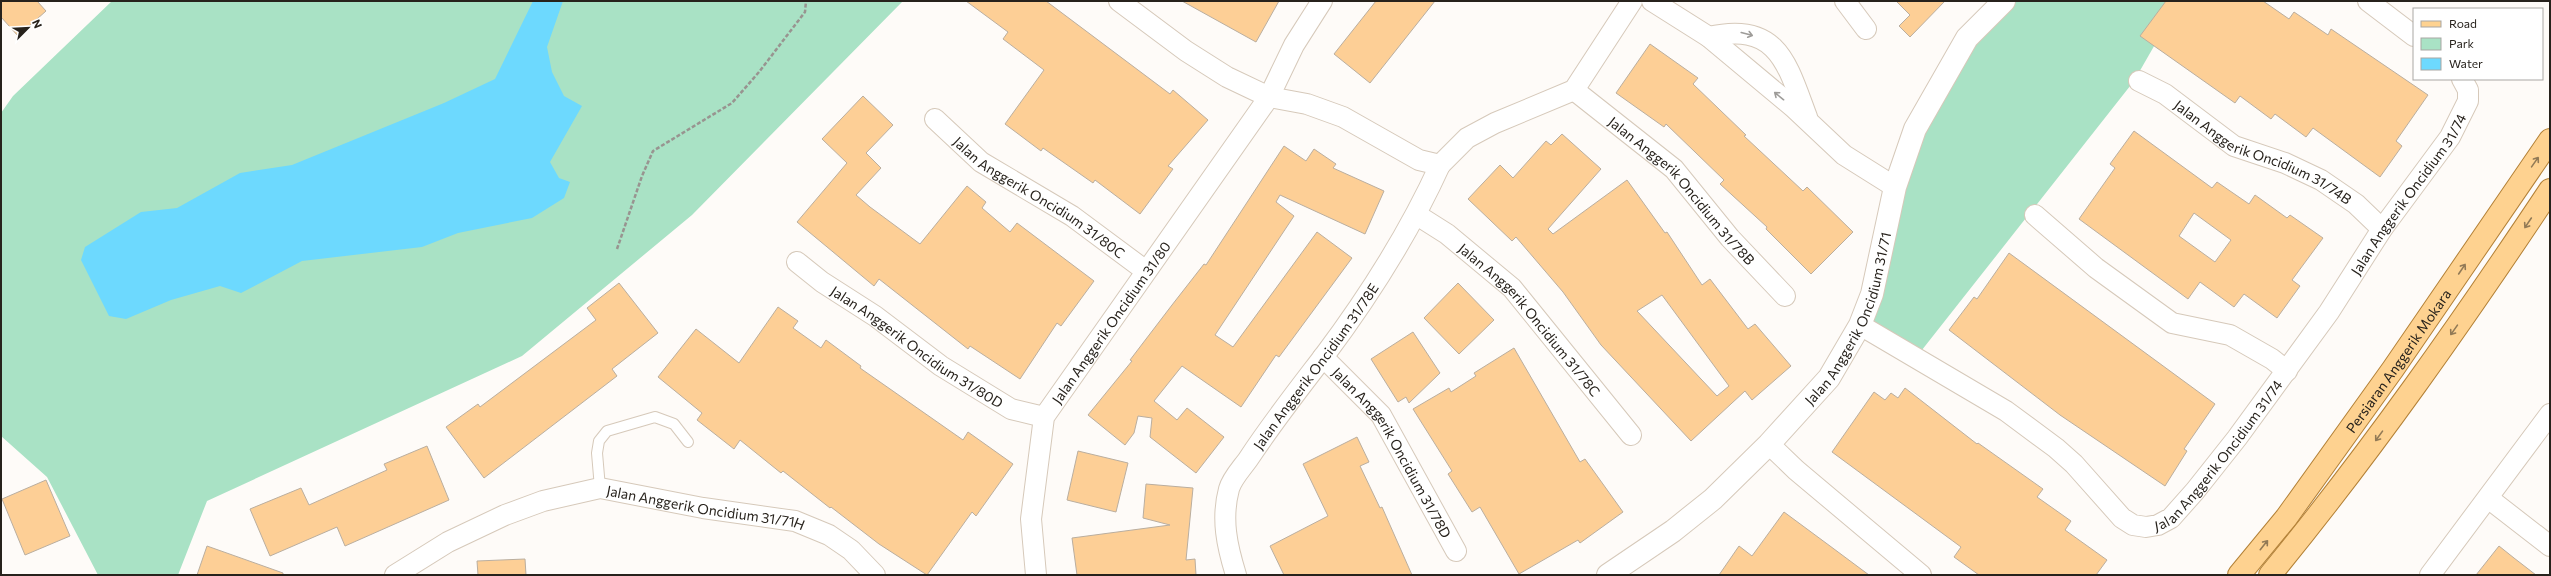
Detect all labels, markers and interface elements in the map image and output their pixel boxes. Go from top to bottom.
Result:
north arrow [8,8,48,48]
legend [2413,8,2543,80]
text: Road [2449,16,2477,30]
text: N [30,17,45,30]
one-way arrow [1741,31,1754,38]
text: Park [2449,36,2475,50]
text: Water [2449,56,2483,70]
one-way arrow [1773,91,1784,100]
street label: Jalan Anggerik Oncidium 31/74B [2171,96,2355,207]
street label: Jalan Anggerik Oncidium 31/74 [2347,110,2469,278]
street label: Jalan Anggerik Oncidium 31/78B [1606,112,1759,268]
street label: Jalan Anggerik Oncidium 31/80C [950,133,1129,261]
one-way arrow [2531,156,2539,167]
one-way arrow [2524,217,2532,228]
street label: Jalan Anggerik Oncidium 31/71 [1801,230,1894,408]
street label: Jalan Anggerik Oncidium 31/80 [1048,238,1174,407]
street label: Jalan Anggerik Oncidium 31/78C [1455,239,1604,399]
one-way arrow [2458,263,2466,274]
street label: Jalan Anggerik Oncidium 31/78E [1249,280,1381,452]
street label: Jalan Anggerik Oncidium 31/80D [828,282,1007,411]
street label: Persiaran Anggerik Mokara [2342,286,2454,436]
one-way arrow [2450,324,2458,335]
street label: Jalan Anggerik Oncidium 31/78D [1329,363,1455,541]
street label: Jalan Anggerik Oncidium 31/74 [2153,376,2286,534]
one-way arrow [2375,430,2383,441]
street label: Jalan Anggerik Oncidium 31/71H [605,481,808,533]
one-way arrow [2259,539,2268,550]

